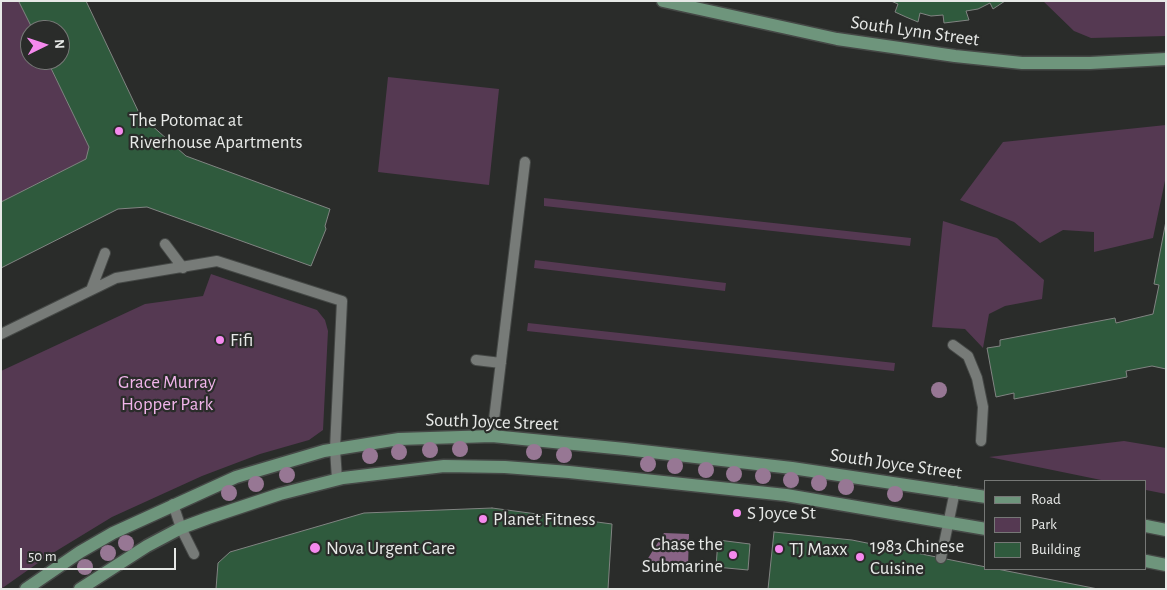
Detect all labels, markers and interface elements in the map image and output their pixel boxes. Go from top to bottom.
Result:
street label: South Lynn Street [849,11,981,51]
north arrow [20,20,70,70]
text: N [52,39,66,49]
place label: The Potomac at Riverhouse Apartments [129,109,303,153]
marker: The Potomac at Riverhouse Apartments [113,125,125,137]
place label: Fifi [230,329,253,351]
marker: Fifi [214,334,226,346]
park label: Grace Murray Hopper Park [118,371,216,415]
street label: South Joyce Street [425,408,559,436]
street label: South Joyce Street [829,443,963,485]
legend [984,480,1147,570]
text: Road [1031,492,1061,507]
place label: S Joyce St [747,502,816,524]
marker: S Joyce St [731,507,743,519]
place label: Planet Fitness [493,508,595,530]
marker: Planet Fitness [477,513,489,525]
text: Park [1031,517,1057,532]
place label: Chase the Submarine [642,533,723,577]
place label: 1983 Chinese Cuisine [870,535,964,579]
place label: Nova Urgent Care [326,537,455,559]
scale bar [22,538,179,570]
place label: TJ Maxx [789,538,847,560]
marker: Nova Urgent Care [308,541,322,555]
text: Building [1031,542,1081,557]
marker: TJ Maxx [773,543,785,555]
text: 50 m [28,549,57,564]
marker: Chase the Submarine [727,549,739,561]
marker: 1983 Chinese Cuisine [854,551,866,563]

